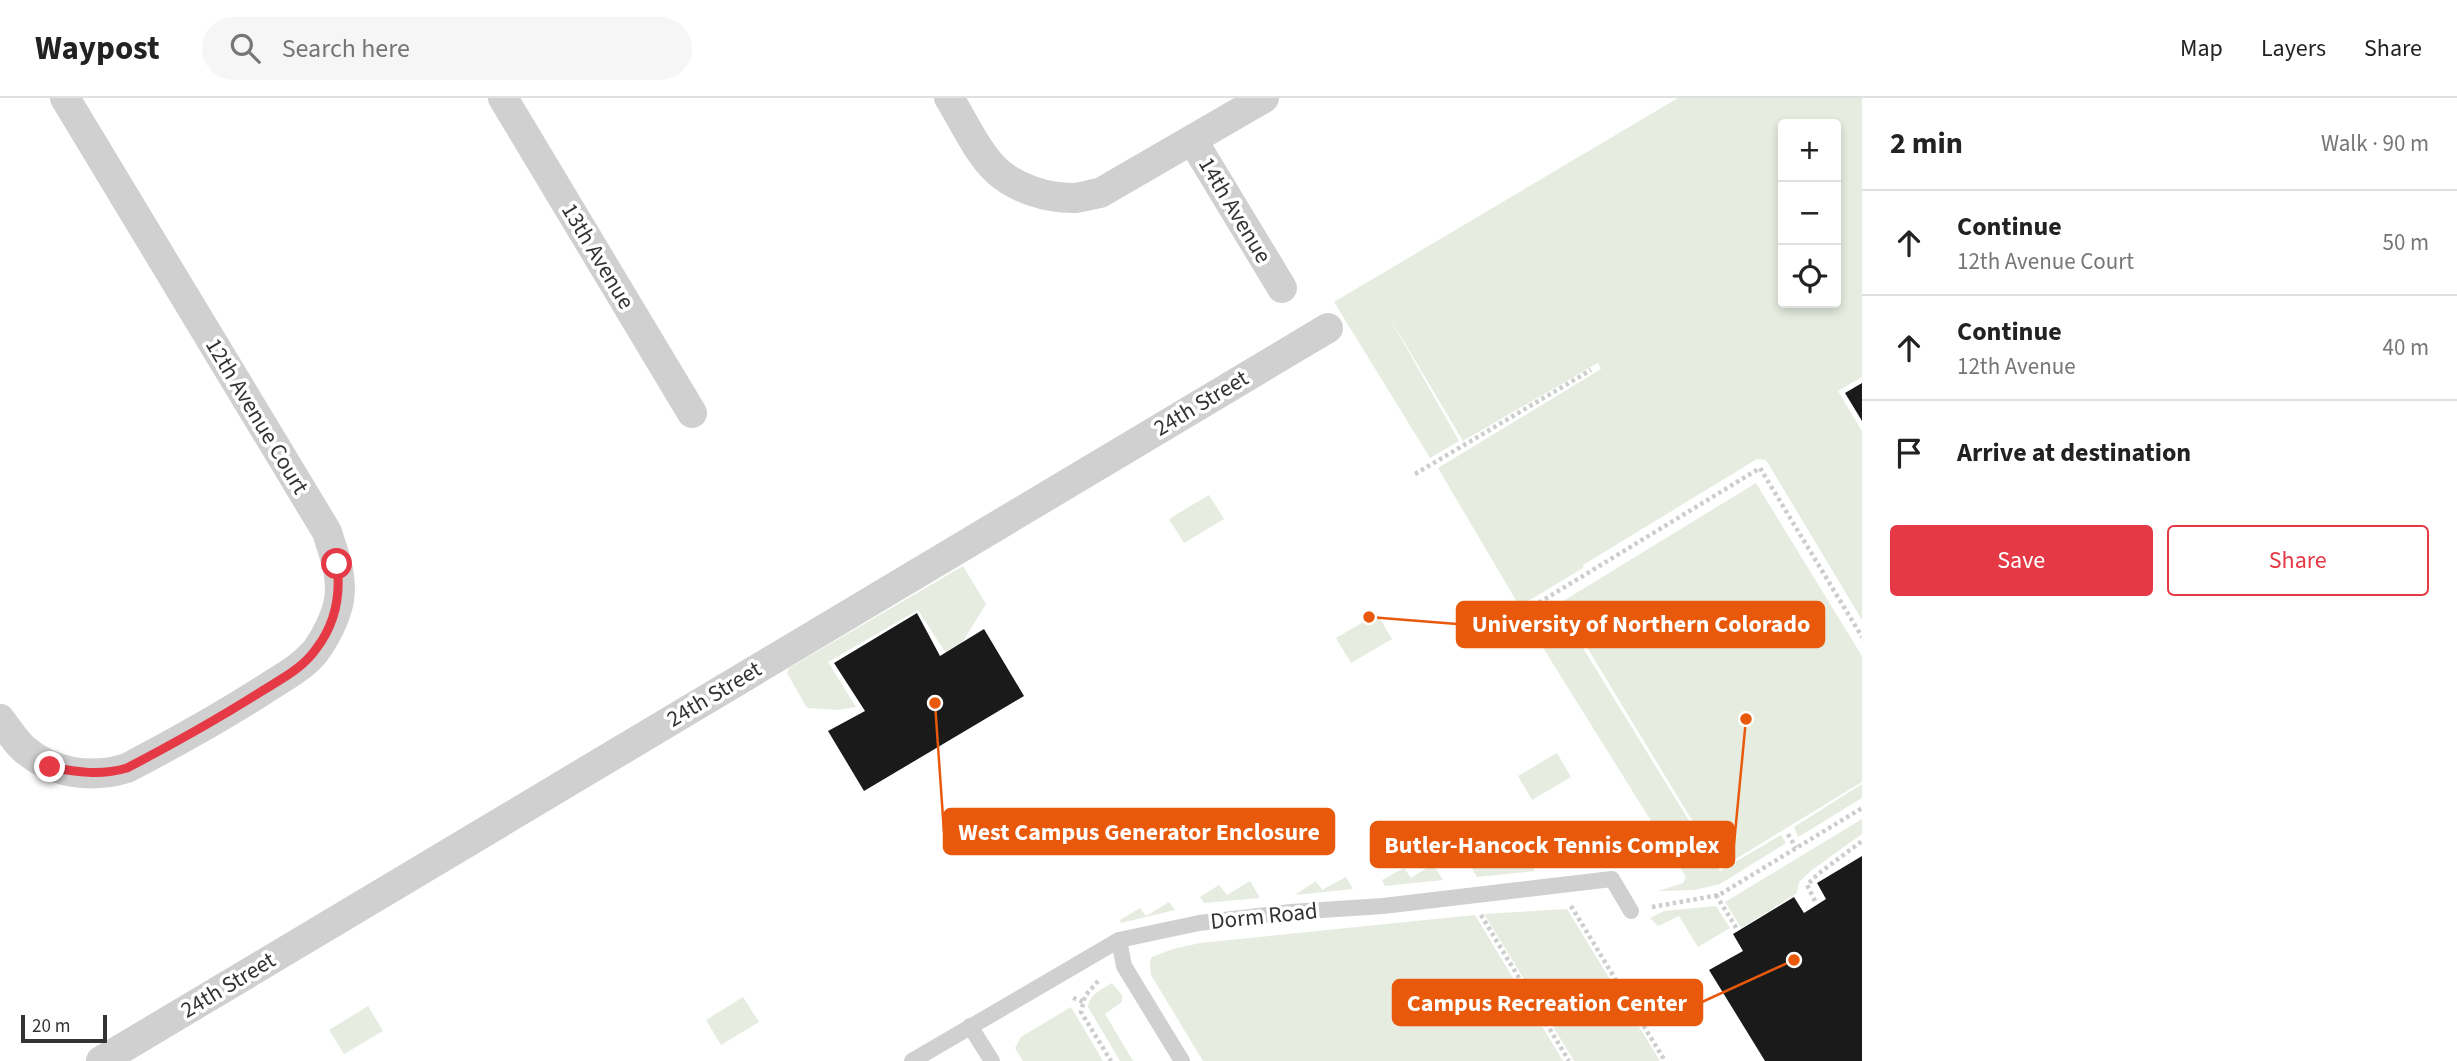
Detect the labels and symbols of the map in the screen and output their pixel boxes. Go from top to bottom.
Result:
street label: 14th Avenue [1190,151,1280,269]
street label: 13th Avenue [553,197,643,315]
street label: 12th Avenue Court [197,332,317,501]
street label: 24th Street [1147,362,1255,444]
route start [321,548,352,579]
callout: University of Northern Colorado [1457,602,1824,647]
text: University of Northern Colorado [1472,607,1810,642]
street label: 24th Street [660,653,768,735]
route end [34,751,65,782]
callout: West Campus Generator Enclosure [944,809,1334,854]
text: West Campus Generator Enclosure [958,815,1320,850]
callout: Butler-Hancock Tennis Complex [1371,822,1734,867]
text: Butler-Hancock Tennis Complex [1384,828,1720,863]
street label: Dorm Road [1209,894,1319,938]
street label: 24th Street [174,944,282,1026]
callout: Campus Recreation Center [1393,980,1702,1025]
text: Campus Recreation Center [1407,986,1688,1021]
scale bar [21,1012,107,1044]

